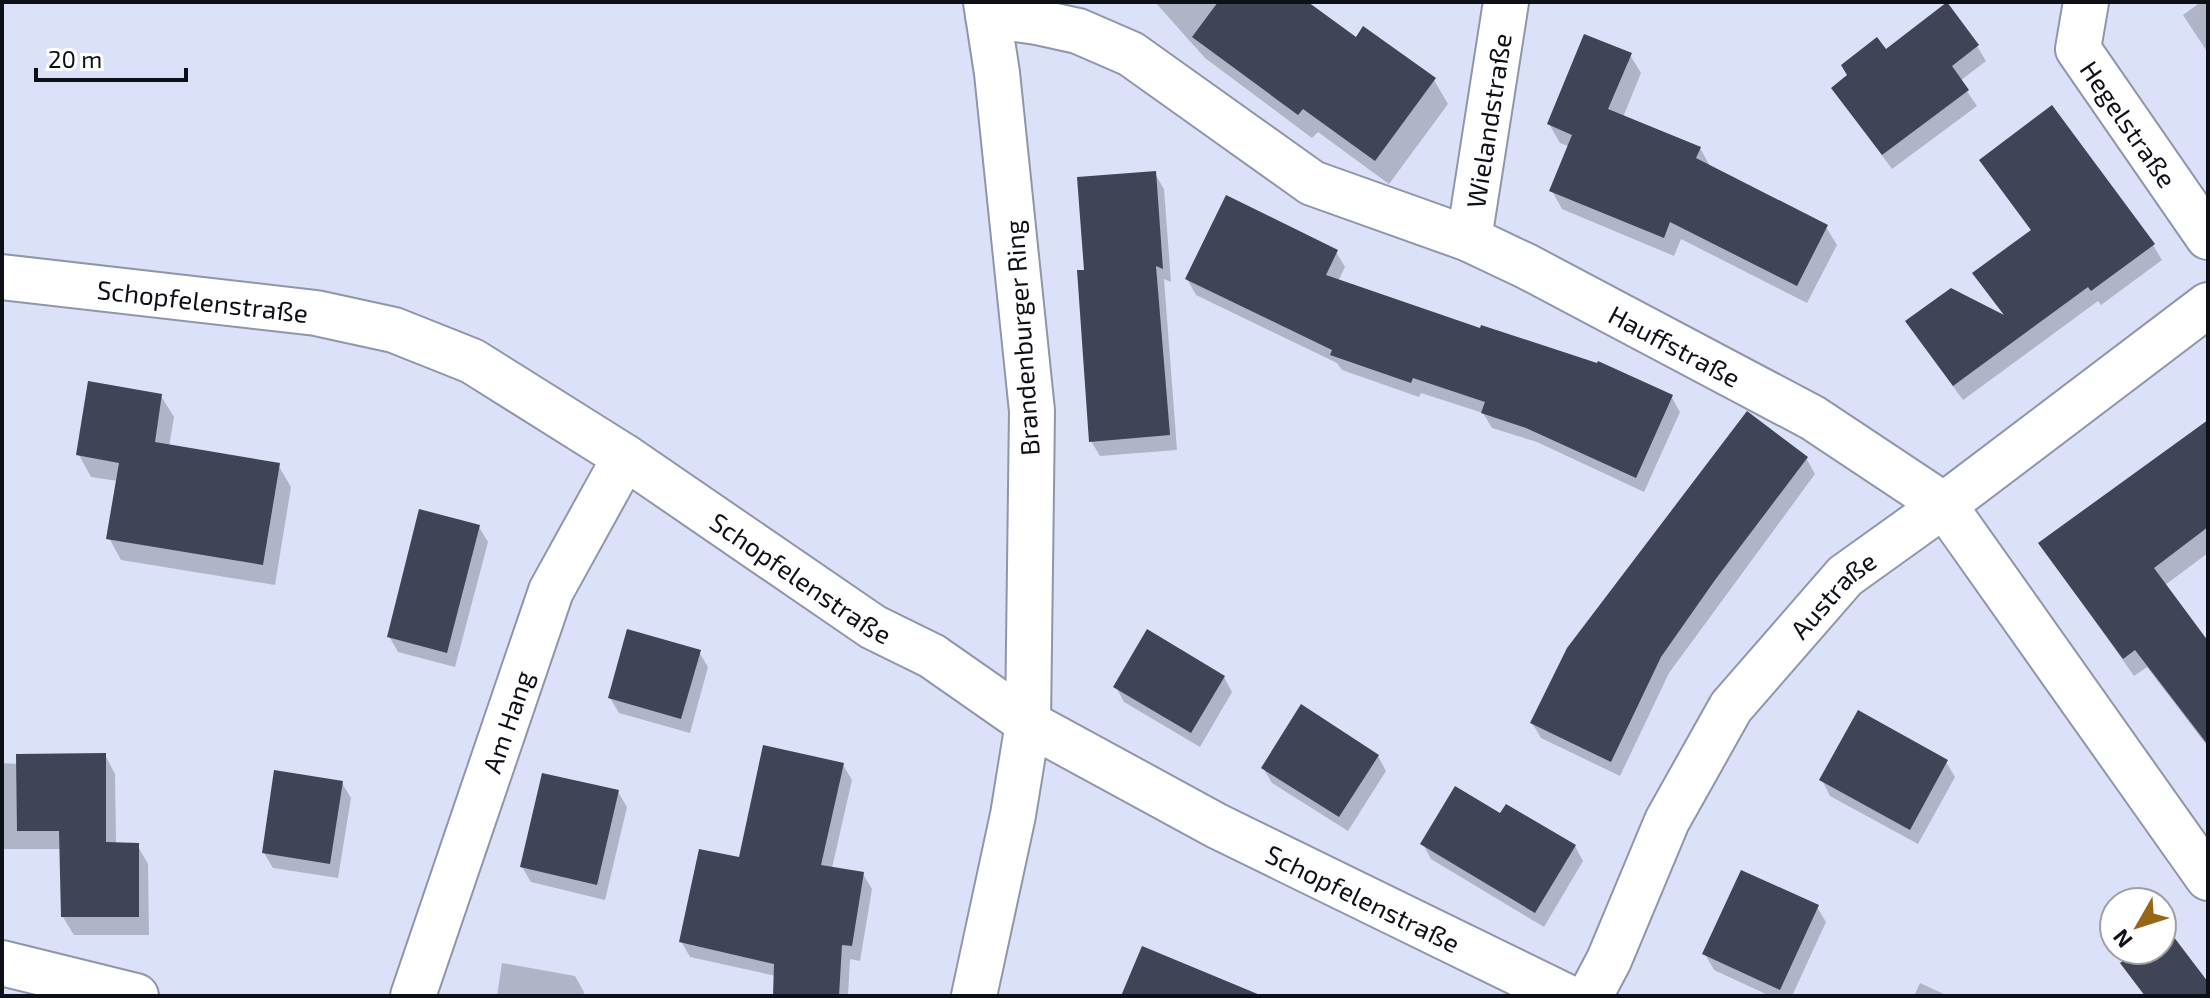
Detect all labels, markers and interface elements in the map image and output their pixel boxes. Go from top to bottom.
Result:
street label: Wielandstraße [1459,31,1516,210]
scale bar [36,32,186,82]
text: 20 m [48,44,102,73]
street label: Hegelstraße [2075,54,2184,192]
street label: Brandenburger Ring [997,219,1045,457]
street label: Schopfelenstraße [96,273,310,327]
street label: Hauffstraße [1604,297,1746,392]
street label: Schopfelenstraße [705,505,897,649]
street label: Austraße [1783,544,1881,644]
street label: Am Hang [475,666,538,777]
street label: Schopfelenstraße [1261,837,1465,958]
north arrow [2098,886,2178,966]
text: N [2107,925,2137,954]

